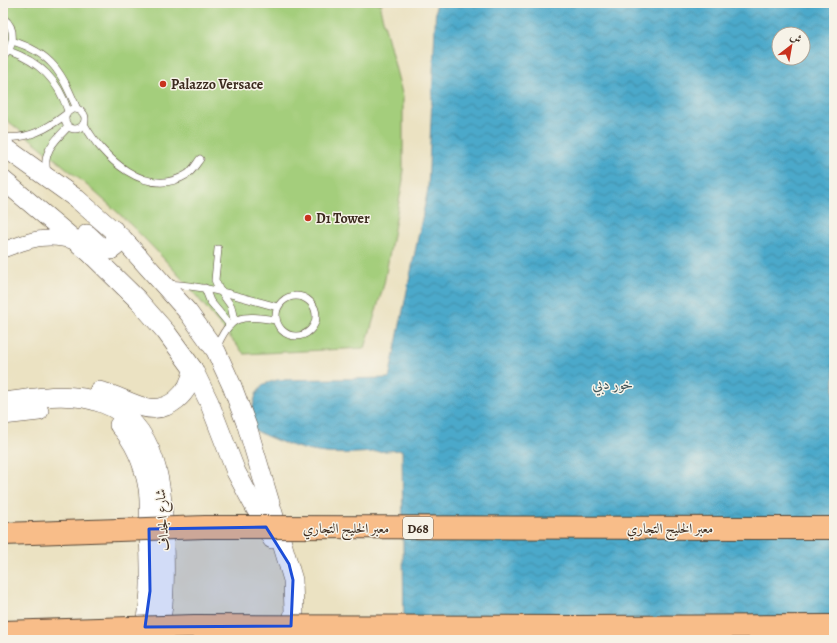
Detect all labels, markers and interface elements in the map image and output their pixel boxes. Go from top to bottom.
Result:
north arrow [771,26,811,66]
text: ش [787,29,805,47]
place label: Palazzo Versace [171,75,264,94]
marker: Palazzo Versace [158,79,168,89]
place label: D1 Tower [316,209,370,228]
marker: D1 Tower [303,213,313,223]
water label: خور دبي [592,374,634,396]
street label: شارع الجداف [151,488,176,552]
road number: D68 [403,517,433,539]
street label: معبر الخليج التجاري [303,519,389,541]
street label: معبر الخليج التجاري [627,519,713,541]

